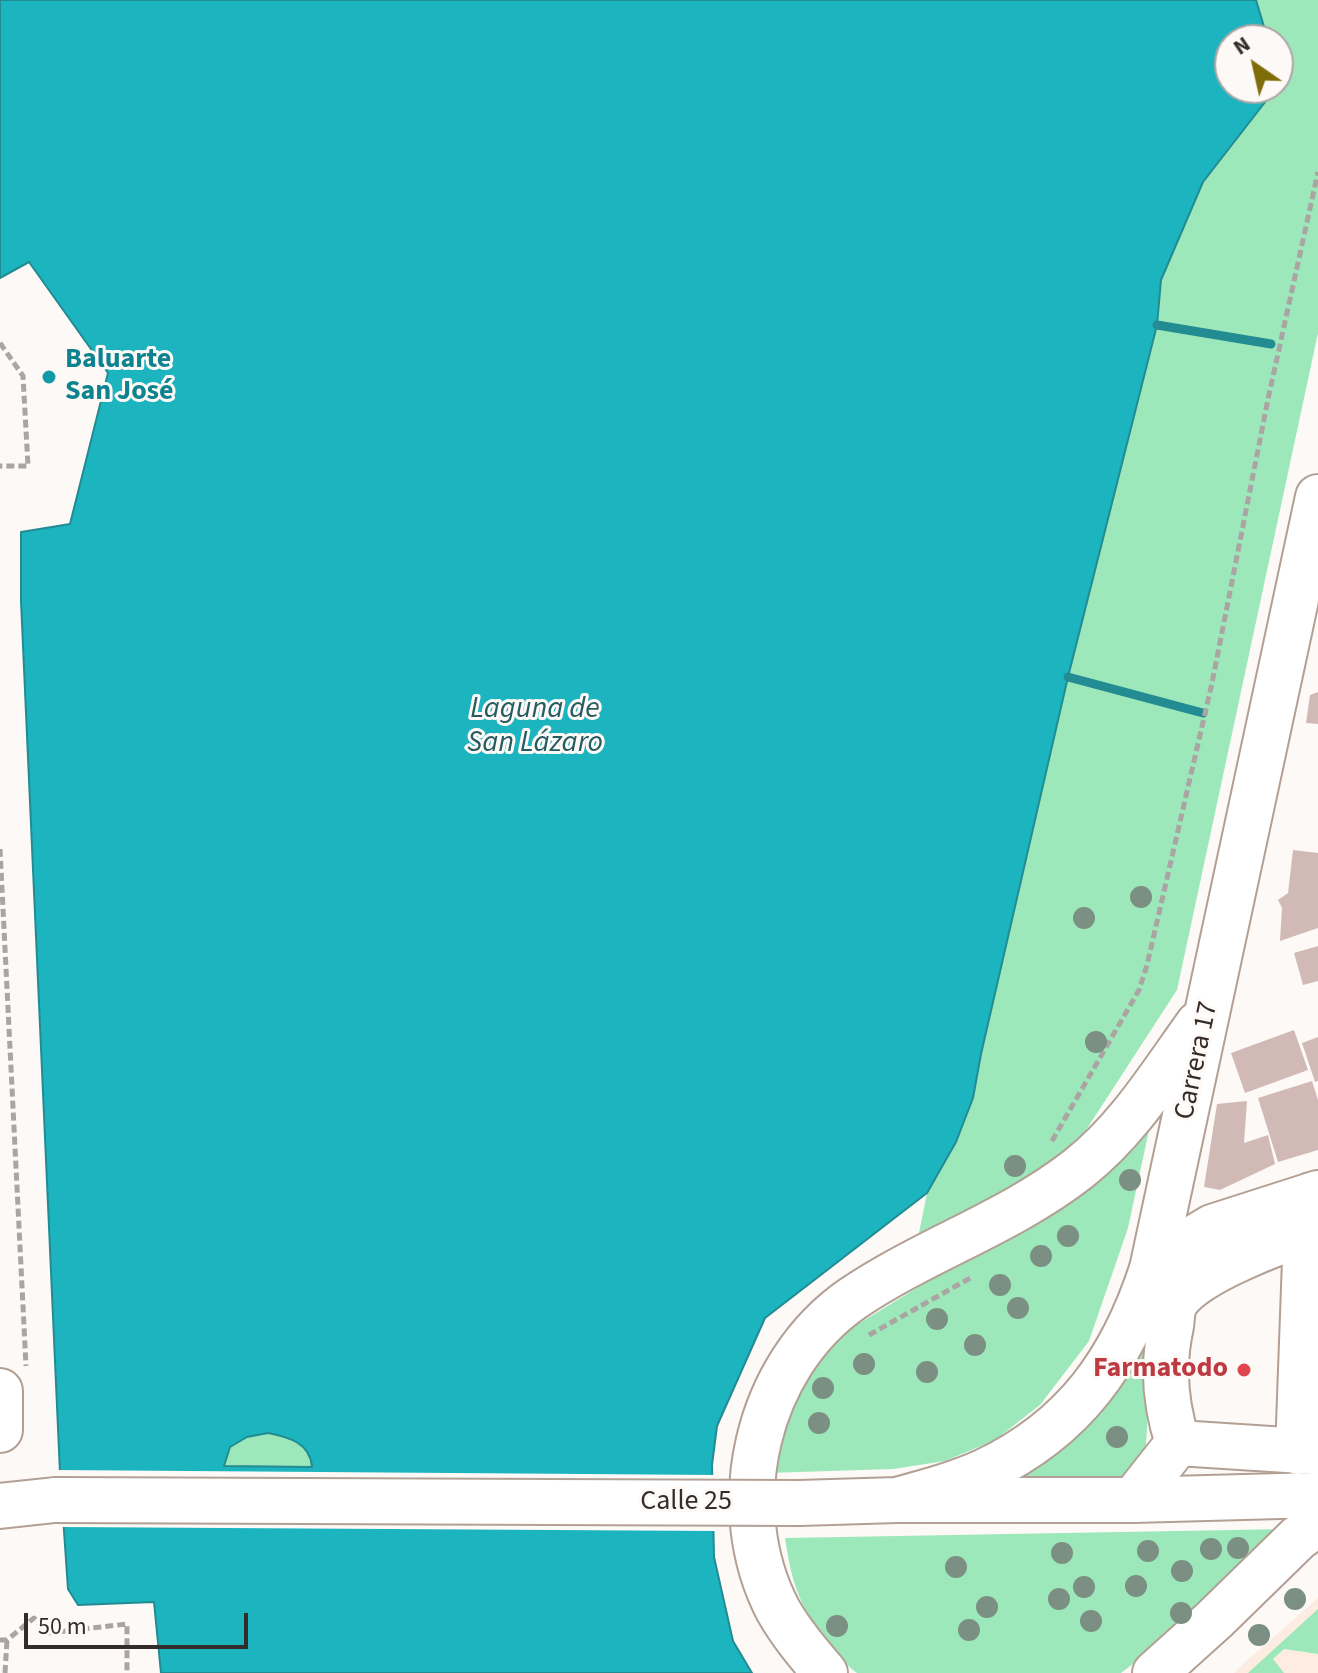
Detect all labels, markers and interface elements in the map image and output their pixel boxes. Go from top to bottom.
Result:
north arrow [1214,24,1294,104]
text: N [1227,28,1257,63]
place label: Baluarte San José [65,344,174,410]
marker: Baluarte San José [40,368,58,386]
water label: Laguna de San Lázaro [467,692,603,762]
street label: Carrera 17 [1169,999,1227,1123]
place label: Farmatodo [1093,1353,1228,1387]
marker: Farmatodo [1235,1361,1253,1379]
street label: Calle 25 [640,1486,732,1520]
scale bar [28,1597,252,1647]
text: 50 m [38,1609,87,1644]

